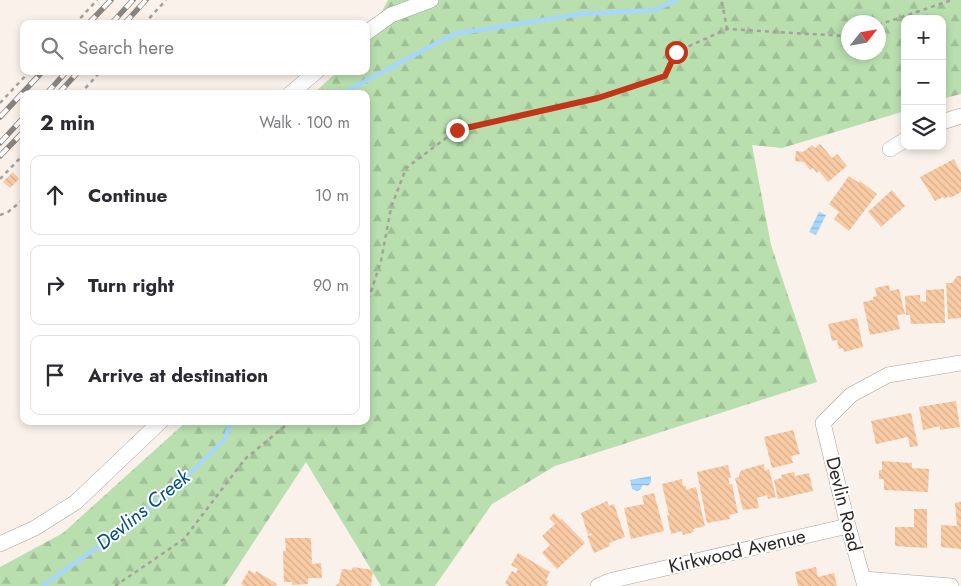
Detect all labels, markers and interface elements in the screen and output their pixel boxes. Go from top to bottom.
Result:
north arrow [841,15,886,60]
map controls [901,15,946,150]
button: + [901,15,946,60]
search box [20,20,370,75]
icon: search [38,34,66,62]
text: Search here [78,34,174,61]
route start [665,41,688,64]
button: − [901,60,946,105]
button: layers [901,105,946,150]
text: 2 min [40,108,95,138]
text: Walk · 100 m [259,111,350,134]
route end [446,119,469,142]
icon: ahead [41,181,69,209]
text: Continue [88,182,167,209]
text: 10 m [315,184,349,207]
icon: right [41,271,69,299]
text: Turn right [88,272,174,299]
text: 90 m [313,274,349,297]
icon: arrive [41,361,69,389]
text: Arrive at destination [88,362,268,389]
street label: Devlin Road [819,454,869,554]
water label: Devlins Creek [90,462,197,557]
street label: Kirkwood Avenue [666,522,808,580]

